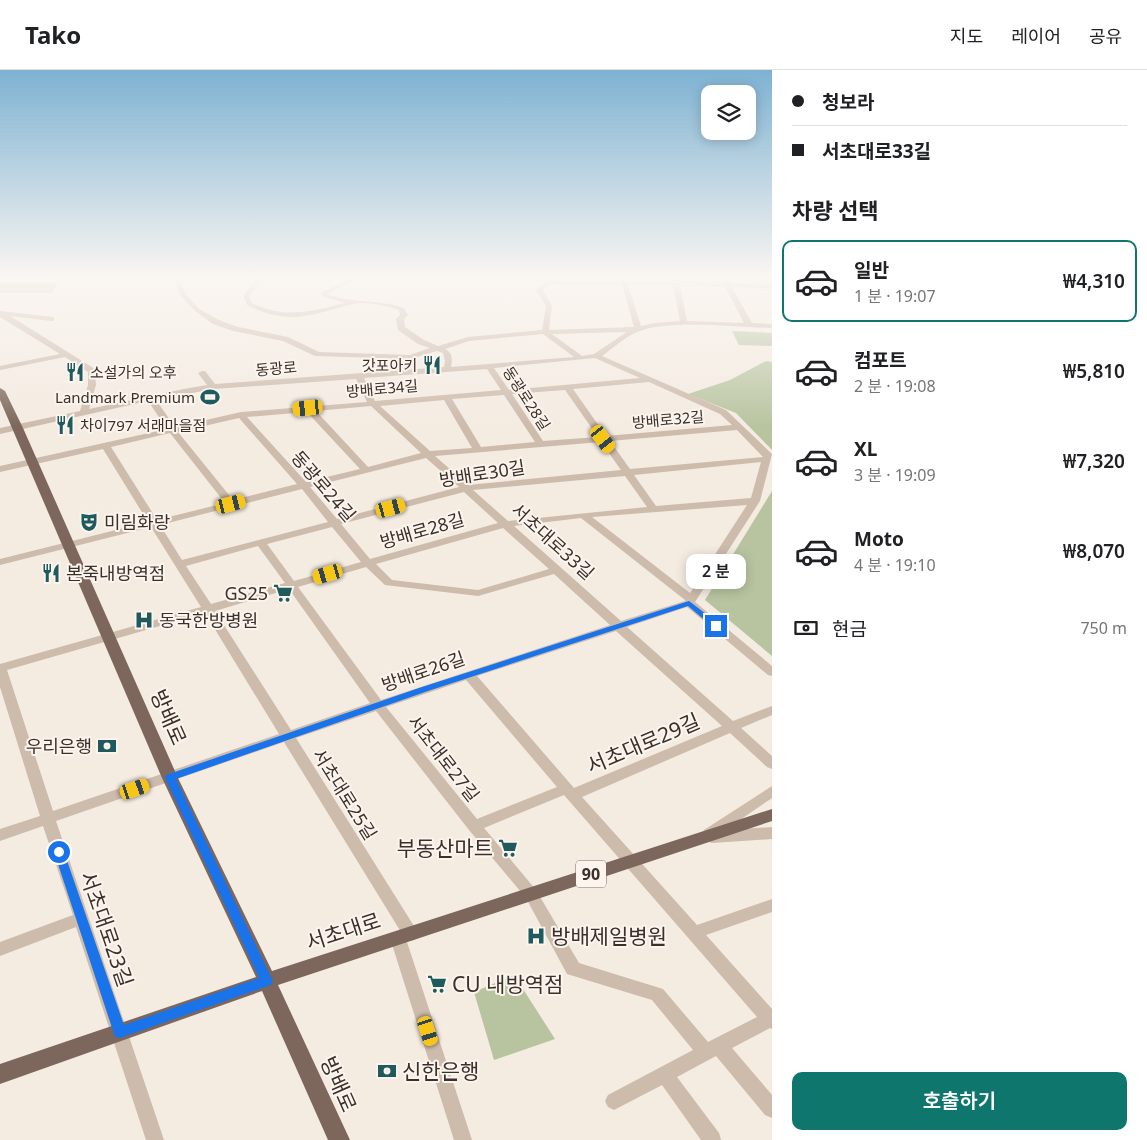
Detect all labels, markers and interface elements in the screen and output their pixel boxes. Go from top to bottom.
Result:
text: Tako [25,18,81,51]
text: 지도 [950,24,983,48]
text: 레이어 [1011,24,1061,48]
text: 공유 [1089,24,1122,48]
map controls [701,85,756,140]
button: layers [701,85,756,140]
text: 청보라 [822,89,874,115]
text: 서초대로33길 [822,138,931,164]
text: 차량 선택 [792,195,879,225]
text: 일반 [854,257,889,283]
icon: car [794,259,839,304]
text: ₩4,310 [1063,268,1125,294]
text: 1 분 · 19:07 [854,285,936,307]
text: 컴포트 [854,347,906,373]
icon: car [794,349,839,394]
restaurant icon: 갓포아키 [421,354,443,376]
place label: 갓포아키 [362,355,417,375]
street label: 동광로 [255,356,297,380]
text: ₩5,810 [1063,358,1125,384]
restaurant icon: 소설가의 오후 [64,361,86,383]
place label: 소설가의 오후 [90,362,177,382]
street label: 동광로28길 [499,362,555,434]
street label: 방배로34길 [345,375,419,401]
text: 2 분 · 19:08 [854,375,936,397]
sports icon: Landmark Premium [199,386,221,408]
place label: Landmark Premium [55,387,195,407]
car [292,399,323,417]
street label: 방배로32길 [631,406,705,432]
restaurant icon: 차이797 서래마을점 [54,414,76,436]
place label: 차이797 서래마을점 [80,415,206,435]
car [587,423,618,455]
text: XL [854,436,877,462]
icon: car [794,439,839,484]
street label: 동광로24길 [286,445,362,527]
text: ₩7,320 [1063,448,1125,474]
street label: 방배로30길 [437,454,527,492]
text: 3 분 · 19:09 [854,464,936,486]
car [214,493,247,515]
car [374,497,407,519]
street label: 서초대로33길 [507,497,599,585]
street label: 방배로28길 [377,506,467,554]
place label: 미림화랑 [104,510,170,534]
theatre icon: 미림화랑 [78,511,100,533]
text: Moto [854,526,904,552]
icon: car [794,529,839,574]
text: ₩8,070 [1063,538,1125,564]
callout: 2 분 [686,554,746,588]
text: 4 분 · 19:10 [854,554,936,576]
text: 2 분 [702,560,730,582]
place label: 본죽내방역점 [66,561,165,585]
restaurant icon: 본죽내방역점 [40,562,62,584]
car [311,563,344,585]
place label: GS25 [224,581,268,605]
supermarket icon: GS25 [272,582,294,604]
place label: 동국한방병원 [159,608,258,632]
hospital icon: 동국한방병원 [133,609,155,631]
icon: cash [792,614,820,642]
route end [705,615,727,637]
text: 현금 [832,616,867,642]
text: 750 m [1080,617,1127,639]
street label: 방배로26길 [378,646,468,696]
street label: 방배로 [144,685,194,749]
street label: 서초대로29길 [582,707,704,779]
street label: 서초대로27길 [403,710,485,806]
place label: 우리은행 [26,734,92,758]
bank icon: 우리은행 [96,735,118,757]
street label: 서초대로25길 [307,744,383,844]
car [118,777,151,801]
place label: 부동산마트 [396,834,493,862]
supermarket icon: 부동산마트 [497,837,519,859]
route start [48,841,70,863]
road number: 90 [576,861,606,888]
street label: 서초대로23길 [74,867,140,991]
street label: 서초대로 [302,906,384,956]
place label: 방배제일병원 [551,922,667,950]
hospital icon: 방배제일병원 [525,925,547,947]
place label: CU 내방역점 [452,970,563,998]
supermarket icon: CU 내방역점 [426,973,448,995]
car [416,1014,439,1048]
street label: 방배로 [314,1052,364,1116]
place label: 신한은행 [402,1057,479,1085]
bank icon: 신한은행 [376,1060,398,1082]
button: 호출하기 [792,1072,1127,1130]

